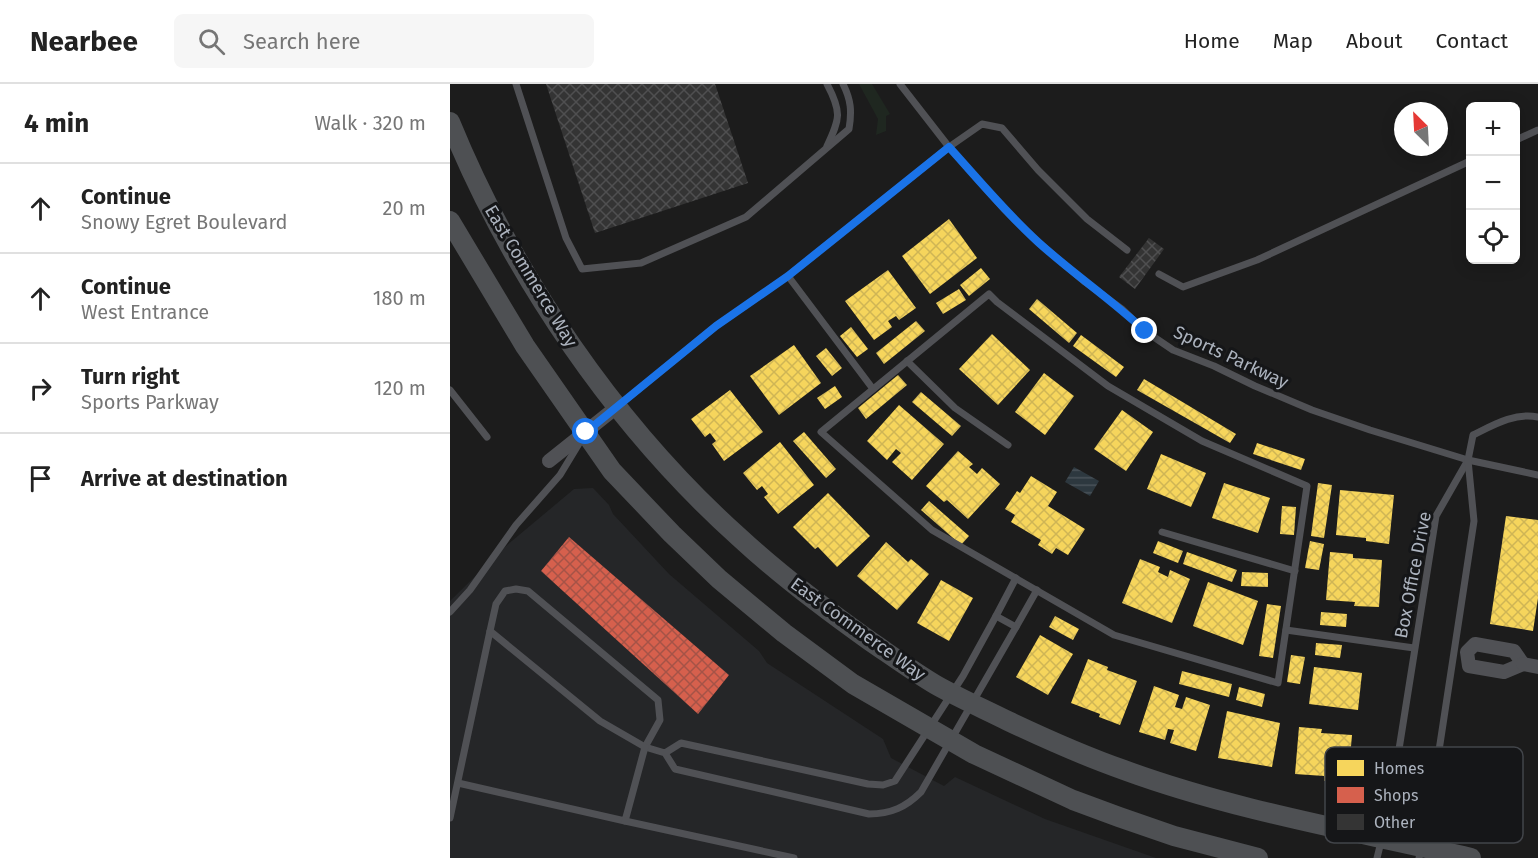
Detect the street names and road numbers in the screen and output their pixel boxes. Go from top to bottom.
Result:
street label: East Commerce Way [480,201,582,351]
street label: Sports Parkway [1170,321,1292,393]
street label: Box Office Drive [1390,510,1436,640]
street label: East Commerce Way [786,573,930,685]

